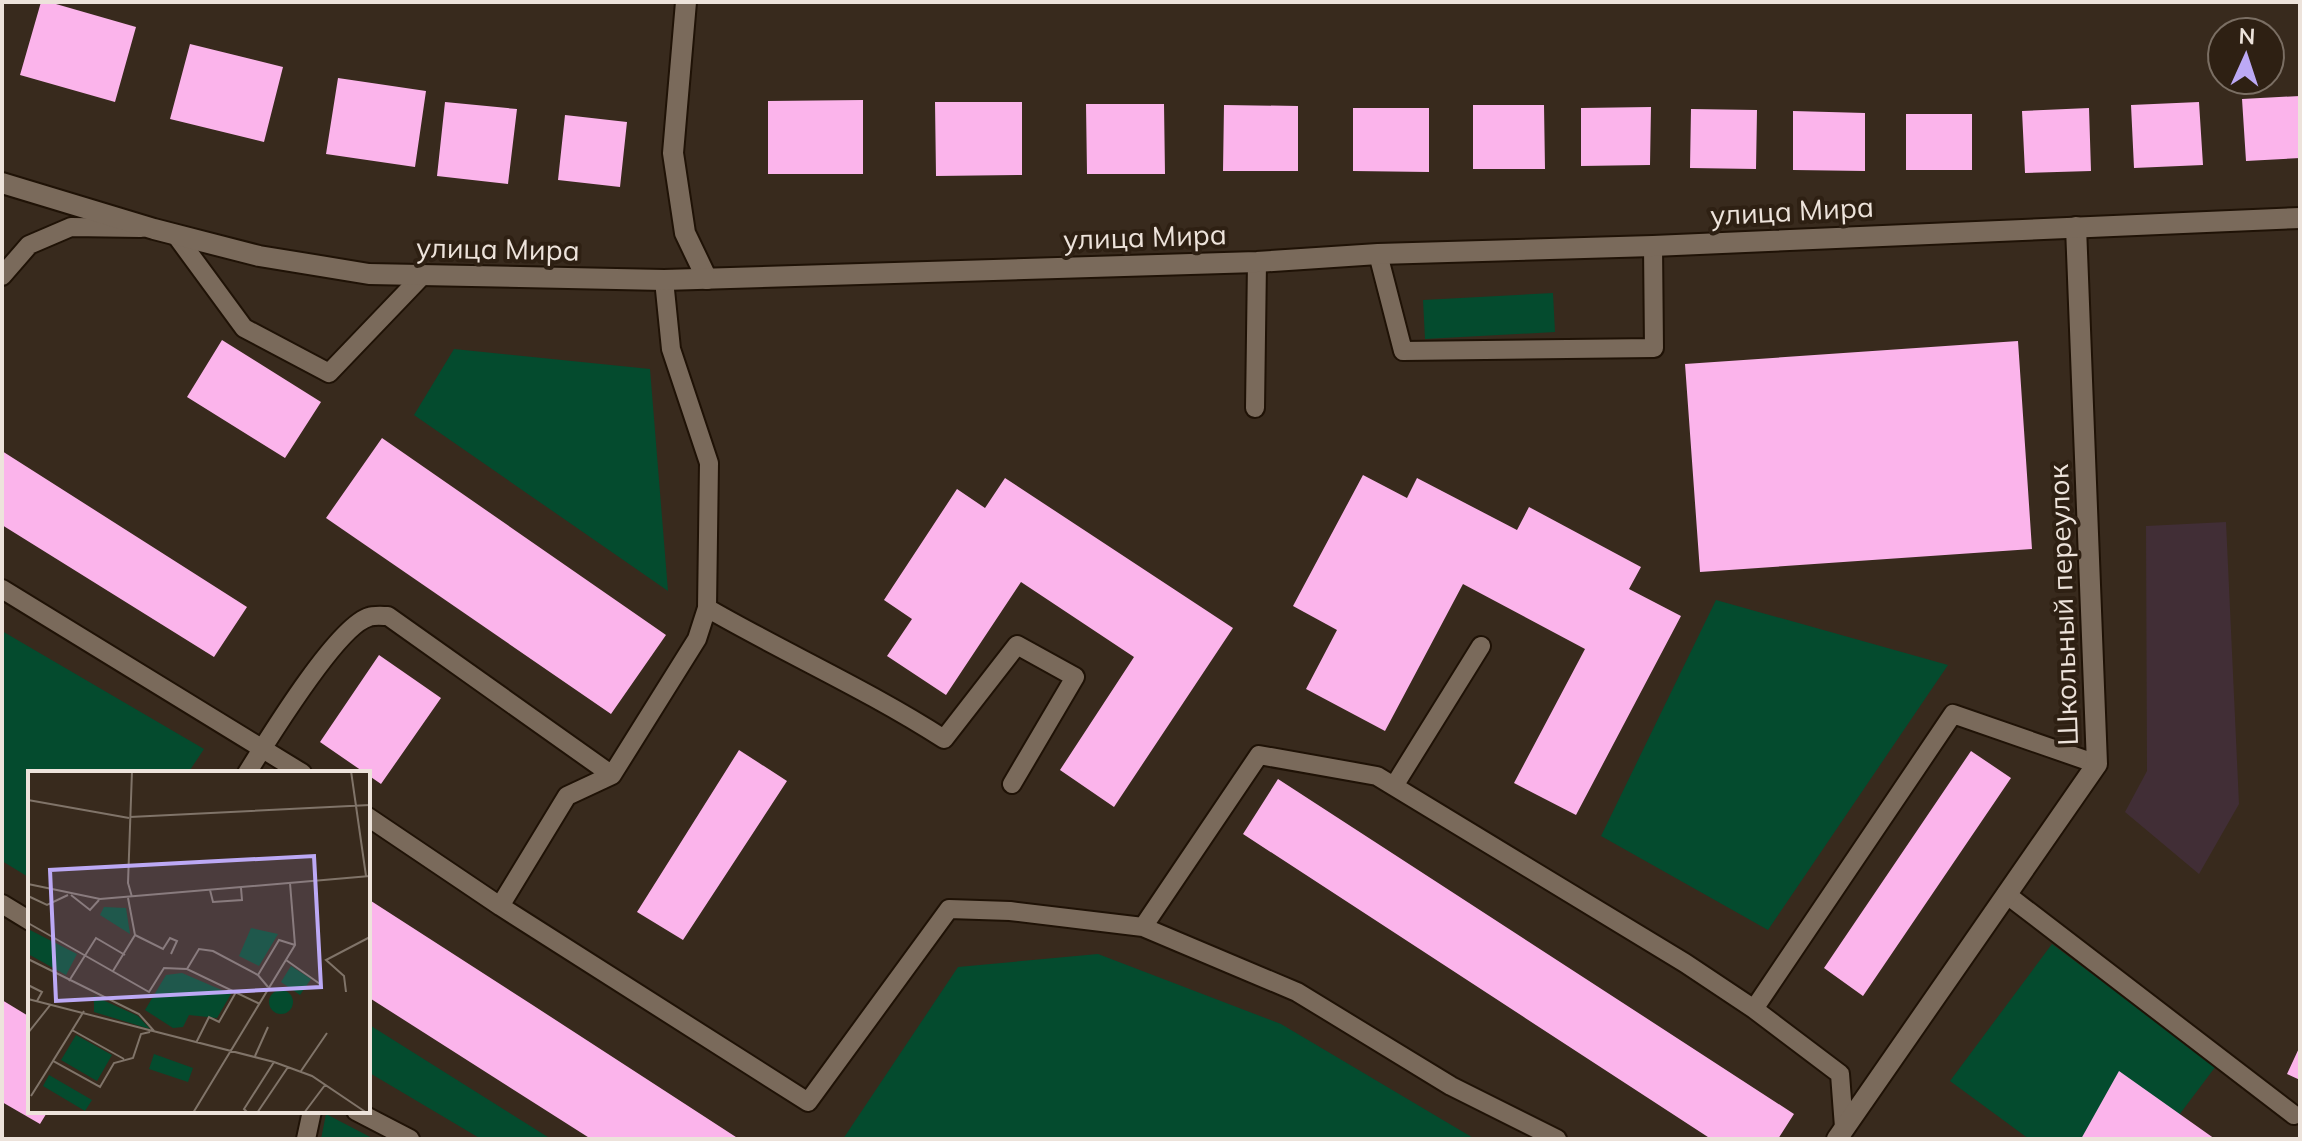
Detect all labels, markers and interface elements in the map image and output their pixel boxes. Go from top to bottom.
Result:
north arrow [2206,16,2286,96]
text: N [2238,22,2256,50]
street label: улица Мира [1709,189,1875,232]
street label: улица Мира [1063,216,1227,257]
street label: улица Мира [416,230,580,267]
street label: Школьный переулок [2040,463,2085,746]
inset map [28,771,370,1113]

